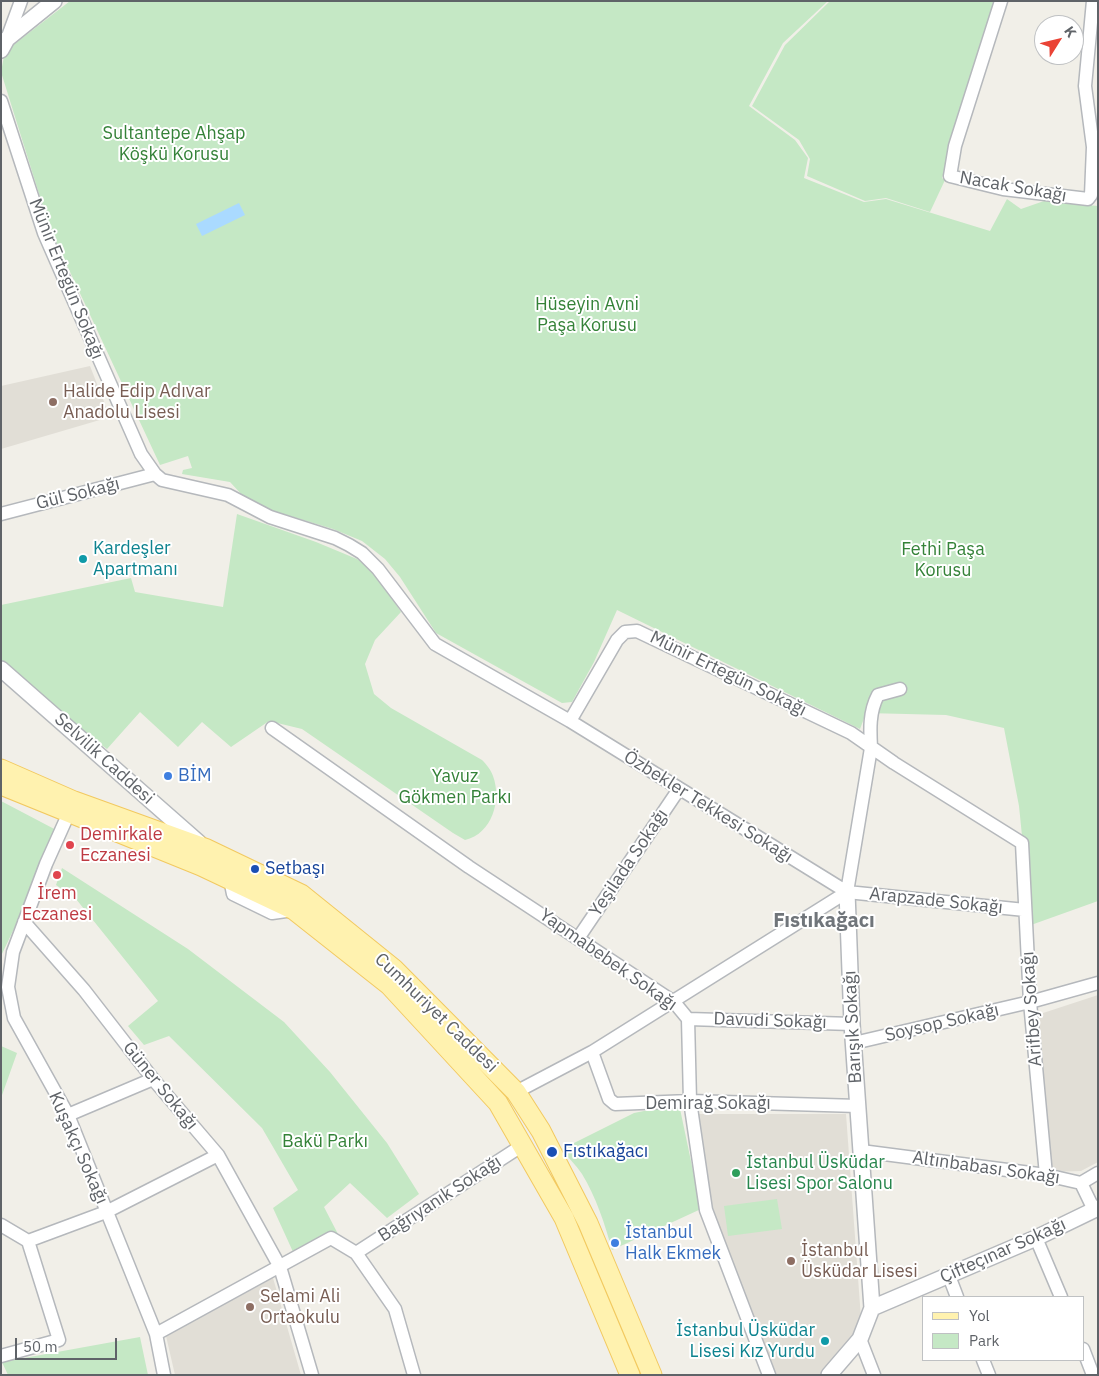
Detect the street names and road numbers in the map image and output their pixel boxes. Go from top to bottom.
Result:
street label: Nacak Sokağı [958,167,1068,207]
street label: Münir Ertegün Sokağı [24,195,108,363]
street label: Gül Sokağı [34,473,122,515]
street label: Münir Ertegün Sokağı [646,627,810,721]
street label: Selvilik Caddesi [50,709,158,809]
street label: Özbekler Tekkesi Sokağı [620,746,796,868]
street label: Yeşilada Sokağı [585,805,673,921]
street label: Arapzade Sokağı [868,883,1004,919]
street label: Yapmabebek Sokağı [535,904,681,1016]
street label: Cumhuriyet Caddesi [370,949,502,1077]
street label: Arifbey Sokağı [1017,951,1047,1067]
street label: Barışık Sokağı [839,970,867,1084]
street label: Soysop Sokağı [883,999,1001,1047]
street label: Davudi Sokağı [713,1008,827,1034]
street label: Güner Sokağı [118,1038,202,1134]
street label: Kuşakçı Sokağı [44,1089,112,1207]
street label: Demirağ Sokağı [645,1093,771,1115]
street label: Altınbabası Sokağı [911,1147,1061,1189]
street label: Bağrıyanık Sokağı [374,1151,506,1247]
street label: Çifteçınar Sokağı [937,1214,1069,1288]

